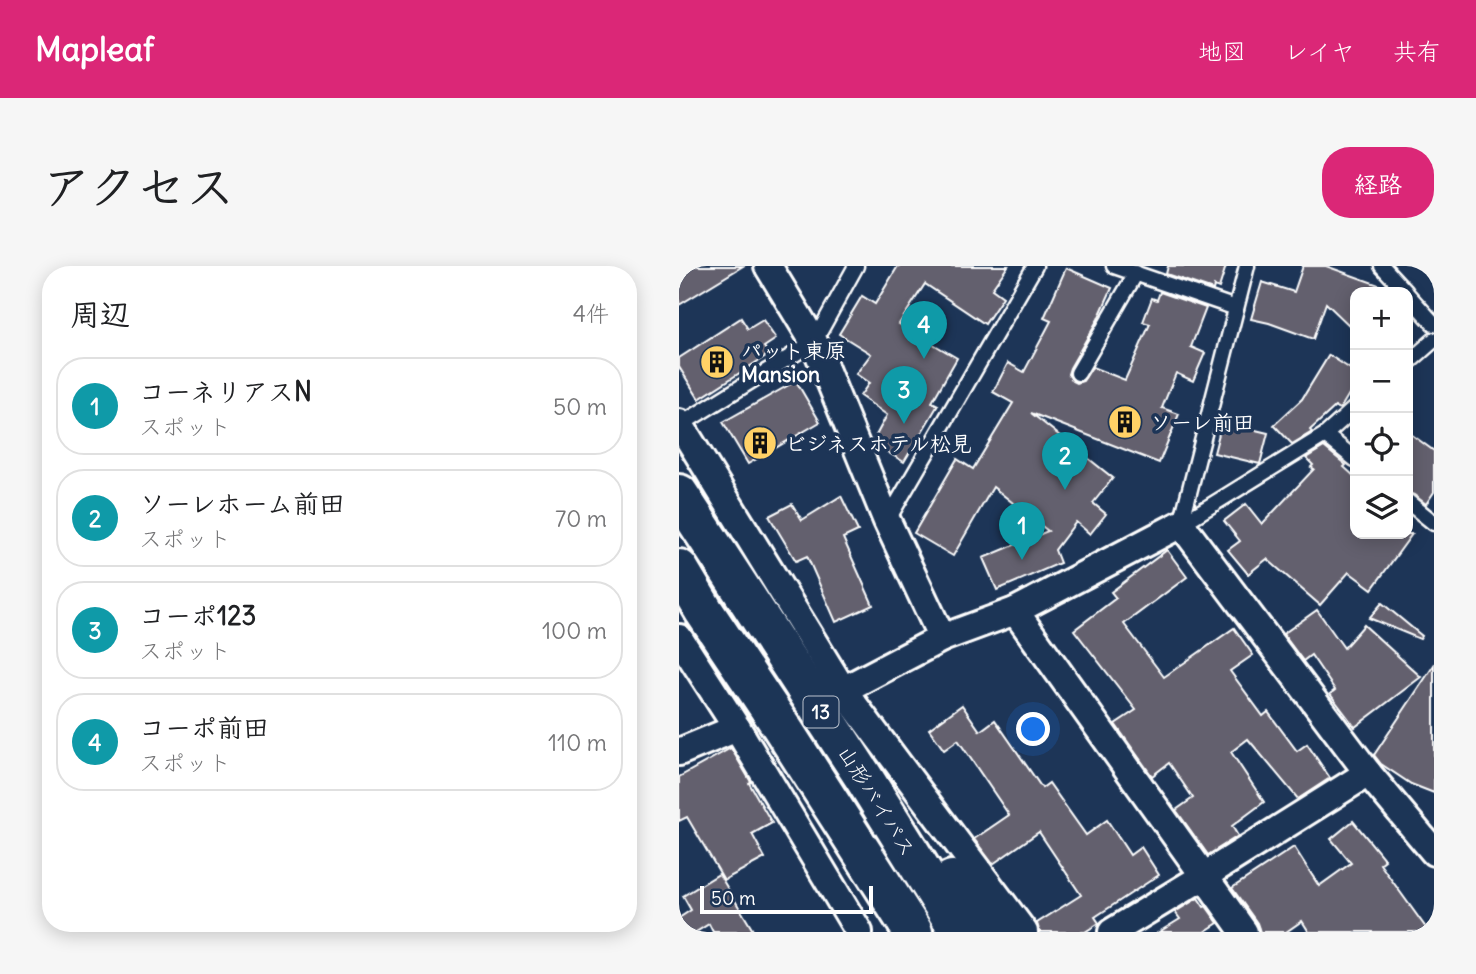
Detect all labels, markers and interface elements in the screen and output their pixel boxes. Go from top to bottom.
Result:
text: Mapleaf [35,28,154,70]
text: 地図 [1198,36,1246,66]
text: レイヤ [1284,36,1355,66]
text: 共有 [1393,36,1441,66]
button: 経路 [1322,147,1434,218]
text: アクセス [42,156,235,217]
map controls [1350,287,1413,539]
button: + [1350,287,1413,350]
text: 周辺 [70,295,130,333]
text: 4件 [573,299,609,328]
pin: 4 [901,301,947,359]
place label: パット東原 Mansion [741,337,846,388]
building icon: パット東原 Mansion [698,343,736,381]
button: − [1350,350,1413,413]
pin: 3 [881,366,927,424]
text: コーネリアスN [139,375,312,408]
text: 1 [90,392,100,421]
text: 50 m [553,392,607,421]
building icon: ソーレ前田 [1106,403,1144,441]
place label: ソーレ前田 [1150,409,1254,436]
text: スポット [139,412,231,441]
button: locate [1350,413,1413,476]
building icon: ビジネスホテル松見 [741,424,779,462]
place label: ビジネスホテル松見 [785,430,972,457]
pin: 2 [1042,432,1088,490]
button: layers [1350,476,1413,539]
text: ソーレホーム前田 [139,487,345,520]
pin: 1 [999,502,1045,560]
text: 2 [89,504,101,533]
text: 70 m [555,504,607,533]
text: スポット [139,524,231,553]
text: コーポ123 [139,599,256,632]
text: 3 [88,616,102,645]
text: 100 m [542,616,607,645]
text: スポット [139,636,231,665]
road number: 13 [803,696,839,728]
text: コーポ前田 [139,711,269,744]
your location [1016,712,1050,746]
text: 4 [88,728,102,757]
text: 110 m [548,728,607,757]
street label: 山形バイパス [832,741,922,861]
text: スポット [139,748,231,777]
scale bar [700,883,873,915]
text: 50 m [711,886,756,910]

